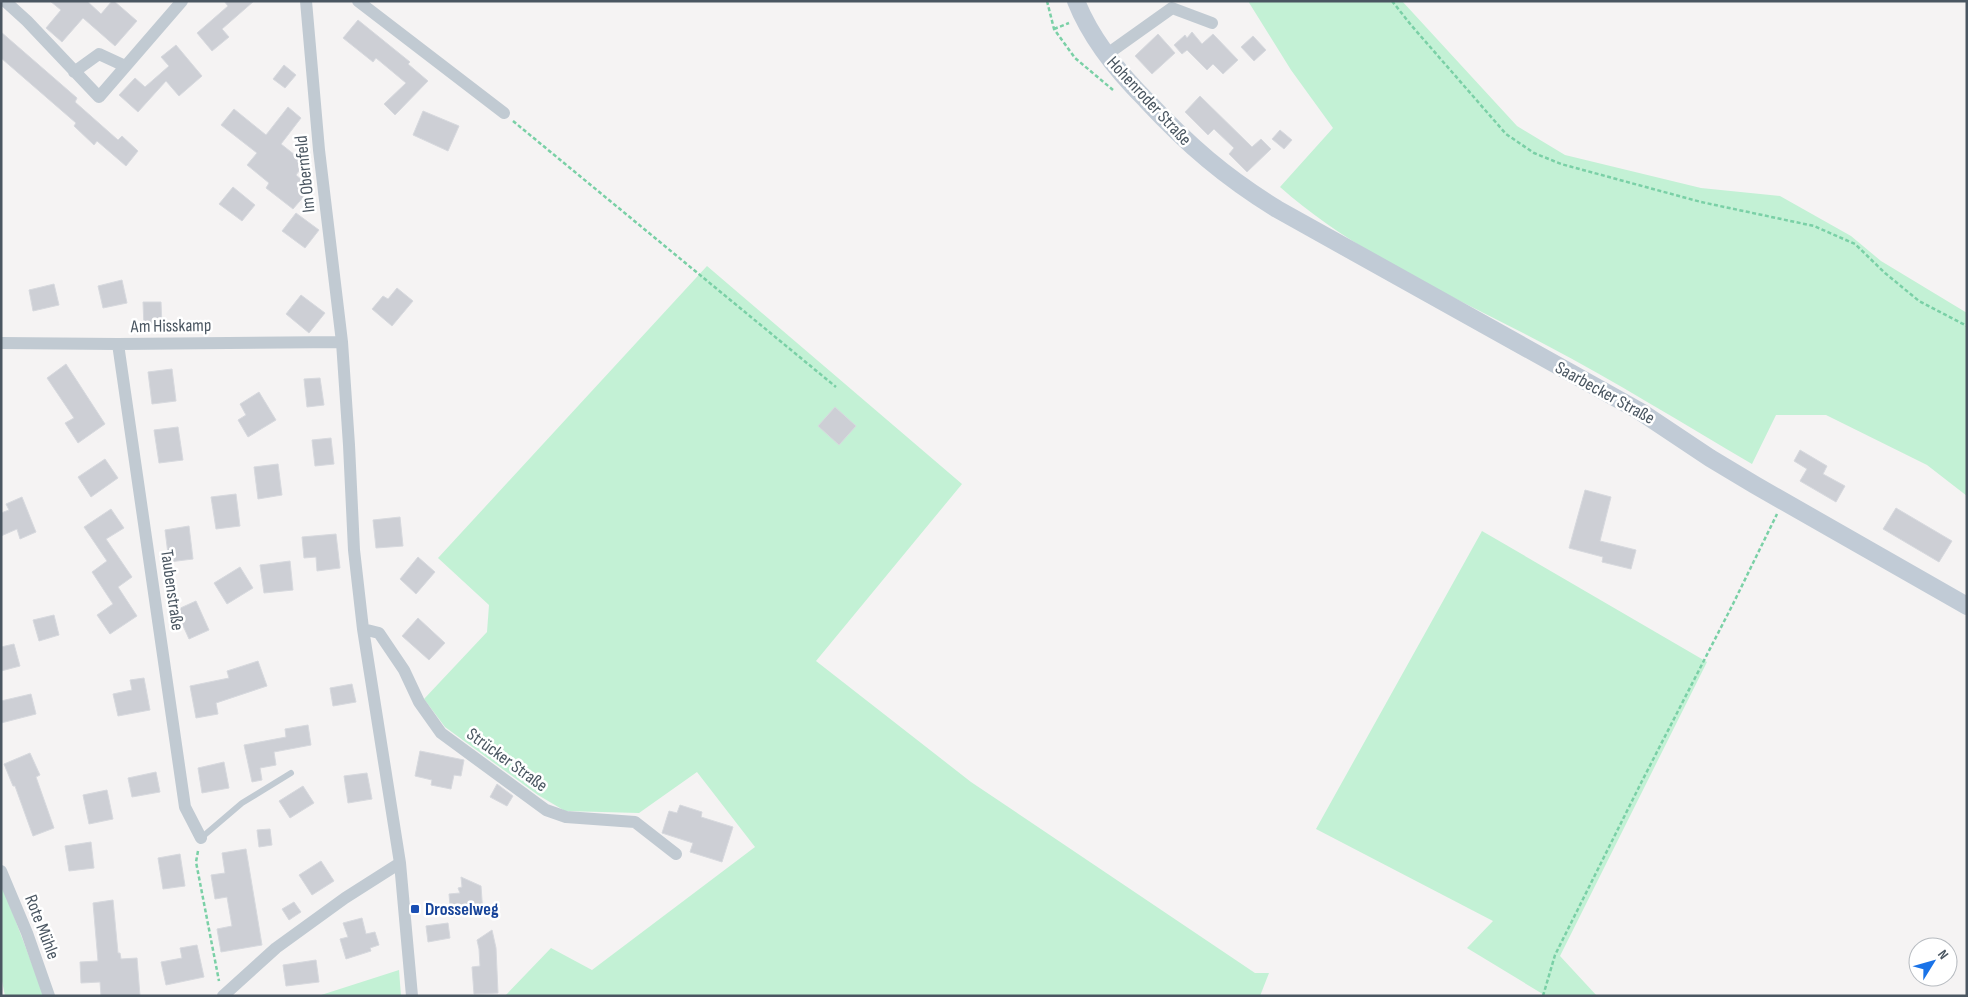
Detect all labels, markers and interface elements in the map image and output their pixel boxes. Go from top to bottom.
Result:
street label: Hohenroder Straße [1102,52,1196,150]
street label: Im Obernfeld [291,134,319,214]
street label: Am Hisskamp [130,315,211,337]
street label: Saarbecker Straße [1552,357,1658,429]
street label: Taubenstraße [156,548,188,632]
street label: Strücker Straße [463,724,551,796]
street label: Rote Mühle [20,892,64,962]
place label: Drosselweg [425,899,499,920]
marker: Drosselweg [409,903,421,915]
north arrow [1908,937,1958,987]
text: N [1934,946,1952,963]

